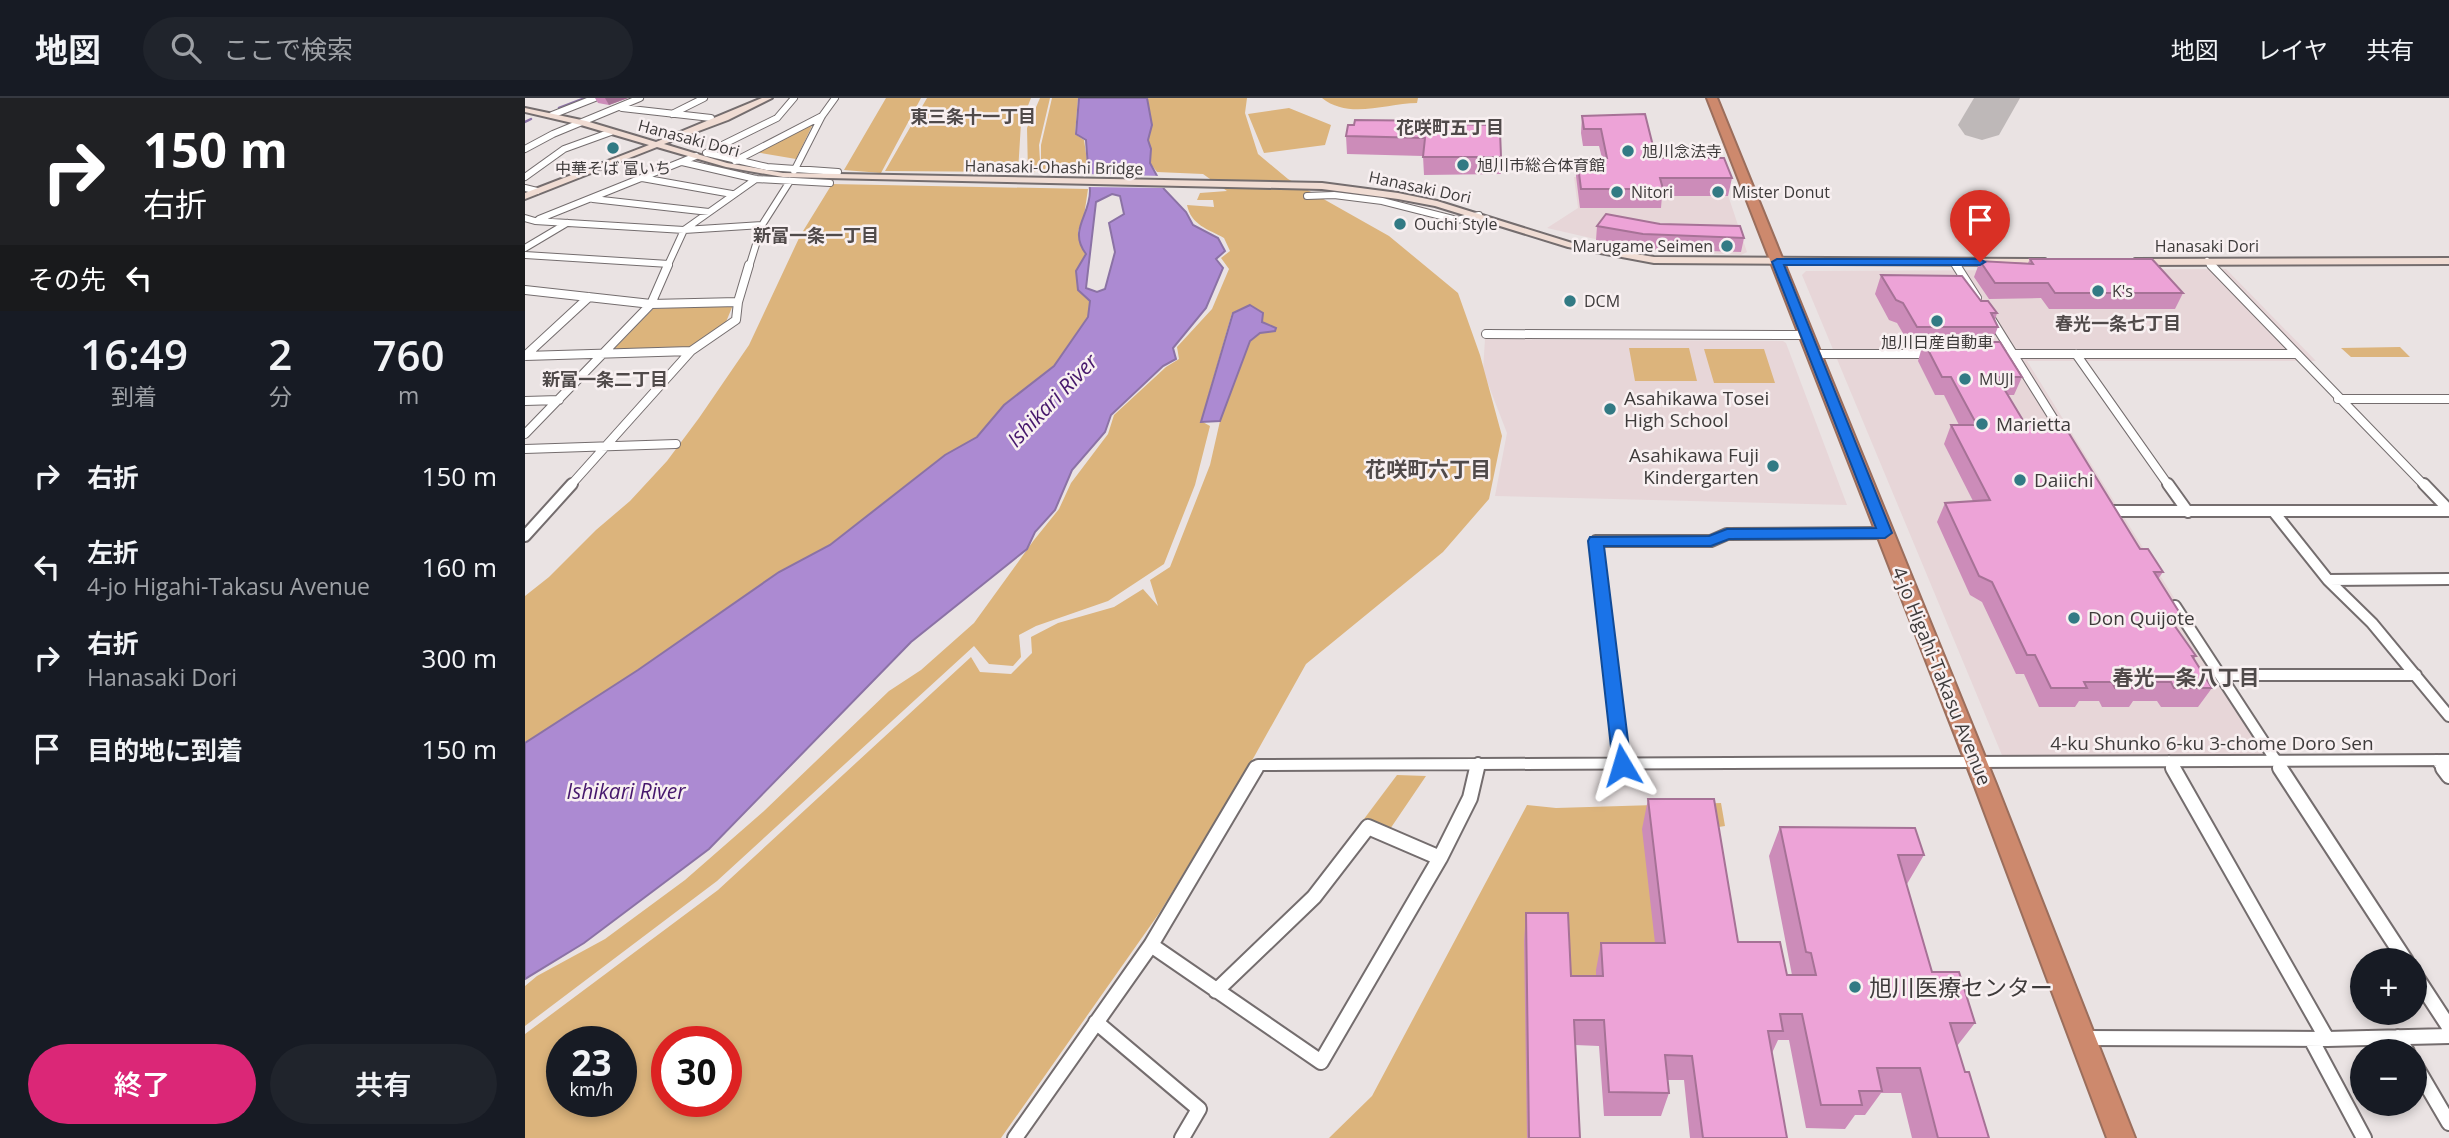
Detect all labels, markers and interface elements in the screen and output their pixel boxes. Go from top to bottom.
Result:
search box [143,17,633,80]
text: 地図 [35,27,101,72]
icon: search [167,29,205,67]
text: ここで検索 [223,31,353,67]
text: 地図 [2171,33,2219,66]
text: レイヤ [2257,33,2328,66]
text: 共有 [2366,33,2414,66]
district label: 東三条十一丁目 [910,104,1036,128]
street label: Hanasaki Dori [636,114,742,162]
district label: 花咲町五丁目 [1396,115,1504,139]
text: 150 m [143,116,288,182]
icon: right [28,126,119,217]
marker: 中華そば 富いち [605,140,621,156]
place label: 旭川念法寺 [1642,140,1722,162]
marker: 旭川念法寺 [1620,143,1636,159]
street label: Hanasaki-Ohashi Bridge [964,154,1144,180]
place label: 旭川市総合体育館 [1477,154,1605,176]
place label: 中華そば 富いち [555,157,671,179]
marker: 旭川市総合体育館 [1455,157,1471,173]
street label: Hanasaki Dori [1367,165,1473,209]
place label: Nitori [1631,181,1673,203]
place label: Mister Donut [1732,181,1830,203]
text: 右折 [143,182,207,225]
marker: Nitori [1609,184,1625,200]
marker: Mister Donut [1710,184,1726,200]
pin [1950,190,2010,262]
icon: arrive [1961,201,1999,239]
place label: Ouchi Style [1414,213,1497,235]
marker: Ouchi Style [1392,216,1408,232]
district label: 新富一条一丁目 [753,223,879,247]
place label: Marugame Seimen [1572,235,1713,257]
street label: Hanasaki Dori [2155,235,2259,257]
marker: Marugame Seimen [1719,238,1735,254]
icon: left [120,259,158,297]
text: その先 [28,261,106,297]
place label: K's [2112,280,2133,302]
marker: K's [2090,283,2106,299]
place label: DCM [1584,290,1620,312]
marker: DCM [1562,293,1578,309]
district label: 春光一条七丁目 [2055,311,2181,335]
marker: 旭川日産自動車 [1929,313,1945,329]
text: 16:49 [80,325,188,382]
text: 2 [268,325,292,382]
text: 760 [373,326,445,383]
place label: 旭川日産自動車 [1881,331,1993,353]
water label: Ishikari River [1001,347,1104,453]
district label: 新富一条二丁目 [542,367,668,391]
place label: MUJI [1979,368,2014,390]
marker: MUJI [1957,371,1973,387]
text: m [398,379,419,411]
text: 到着 [111,380,157,412]
text: 分 [269,380,292,412]
place label: Asahikawa Tosei High School [1624,385,1769,433]
marker: Asahikawa Tosei High School [1602,401,1618,417]
place label: Marietta [1996,411,2071,437]
marker: Marietta [1974,416,1990,432]
place label: Asahikawa Fuji Kindergarten [1629,442,1759,490]
district label: 花咲町六丁目 [1365,455,1491,483]
icon: right [28,457,66,495]
text: 150 m [422,458,497,494]
marker: Asahikawa Fuji Kindergarten [1765,458,1781,474]
text: 右折 [87,459,139,495]
place label: Daiichi [2034,467,2094,493]
marker: Daiichi [2012,472,2028,488]
text: 左折 [87,534,139,570]
icon: left [28,548,66,586]
text: 160 m [422,549,497,585]
street label: 4-jo Higahi-Takasu Avenue [1886,563,1998,789]
text: 4-jo Higahi-Takasu Avenue [87,570,370,602]
place label: Don Quijote [2088,605,2195,631]
marker: Don Quijote [2066,610,2082,626]
text: 右折 [87,625,139,661]
icon: right [28,639,66,677]
text: 300 m [422,640,497,676]
text: Hanasaki Dori [87,661,237,693]
district label: 春光一条八丁目 [2113,663,2260,691]
position arrow [1585,728,1659,802]
icon: arrive [28,730,66,768]
street label: 4-ku Shunko 6-ku 3-chome Doro Sen [2050,730,2374,756]
text: 150 m [422,731,497,767]
text: 目的地に到着 [87,732,243,768]
water label: Ishikari River [566,777,686,805]
map controls [2350,948,2427,1116]
button: + [2350,948,2427,1025]
place label: 旭川医療センター [1869,971,2053,1003]
marker: 旭川医療センター [1847,979,1863,995]
speed limit sign: 30 [651,1026,742,1117]
text: 23 [571,1039,612,1086]
button: − [2350,1039,2427,1116]
button: 終了 [28,1044,256,1124]
button: 共有 [270,1044,497,1124]
text: km/h [570,1077,613,1101]

